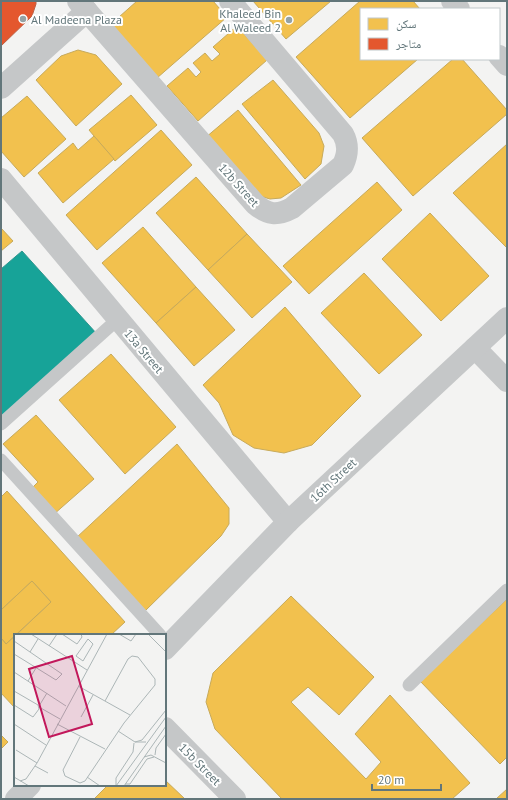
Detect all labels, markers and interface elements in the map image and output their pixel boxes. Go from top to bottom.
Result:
place label: Khaleed Bin Al Waleed 2 [219,6,281,35]
legend [360,8,500,60]
place label: Al Madeena Plaza [31,12,122,27]
marker: Al Madeena Plaza [18,14,28,24]
marker: Khaleed Bin Al Waleed 2 [284,15,294,25]
text: سكن [396,16,417,31]
text: متاجر [395,36,421,51]
street label: 12b Street [216,160,262,210]
street label: 13a Street [121,326,167,376]
street label: 16th Street [307,455,359,505]
inset map [14,634,166,786]
street label: 15b Street [176,740,224,788]
scale bar [372,766,441,792]
text: 20 m [378,772,404,787]

